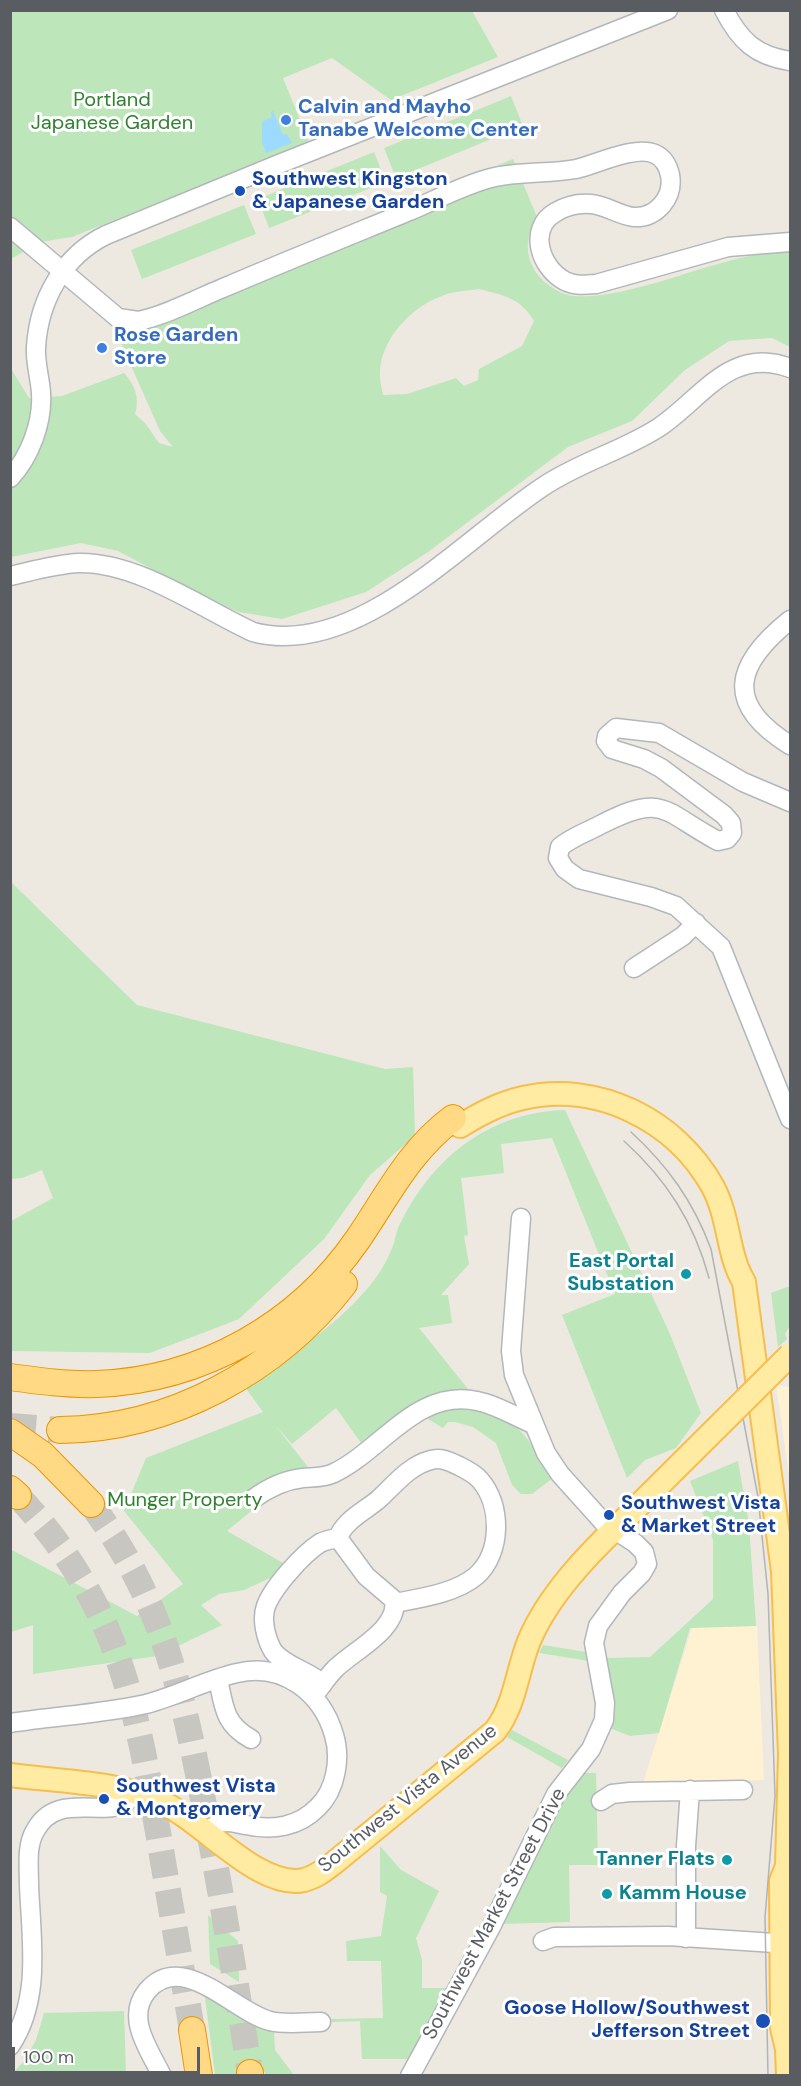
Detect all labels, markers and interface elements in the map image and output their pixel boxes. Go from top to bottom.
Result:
park label: Portland Japanese Garden [31,89,193,136]
place label: Calvin and Mayho Tanabe Welcome Center [298,96,538,143]
marker: Calvin and Mayho Tanabe Welcome Center [279,113,293,127]
place label: Southwest Kingston & Japanese Garden [252,168,447,215]
marker: Southwest Kingston & Japanese Garden [233,184,247,198]
place label: Rose Garden Store [114,324,238,371]
marker: Rose Garden Store [95,341,109,355]
place label: East Portal Substation [567,1250,674,1297]
marker: East Portal Substation [679,1267,693,1281]
park label: Munger Property [107,1489,263,1513]
place label: Southwest Vista & Market Street [621,1492,781,1539]
marker: Southwest Vista & Market Street [602,1508,616,1522]
street label: Southwest Vista Avenue [314,1719,502,1879]
place label: Southwest Vista & Montgomery [116,1775,276,1822]
street label: Southwest Market Street Drive [418,1784,572,2044]
marker: Southwest Vista & Montgomery [97,1792,111,1806]
place label: Tanner Flats [596,1848,715,1872]
marker: Tanner Flats [720,1853,734,1867]
place label: Kamm House [619,1882,747,1906]
marker: Kamm House [600,1887,614,1901]
place label: Goose Hollow/Southwest Jefferson Street [504,1997,750,2044]
marker: Goose Hollow/Southwest Jefferson Street [754,2012,772,2030]
scale bar [15,2035,202,2073]
text: 100 m [23,2045,74,2069]

